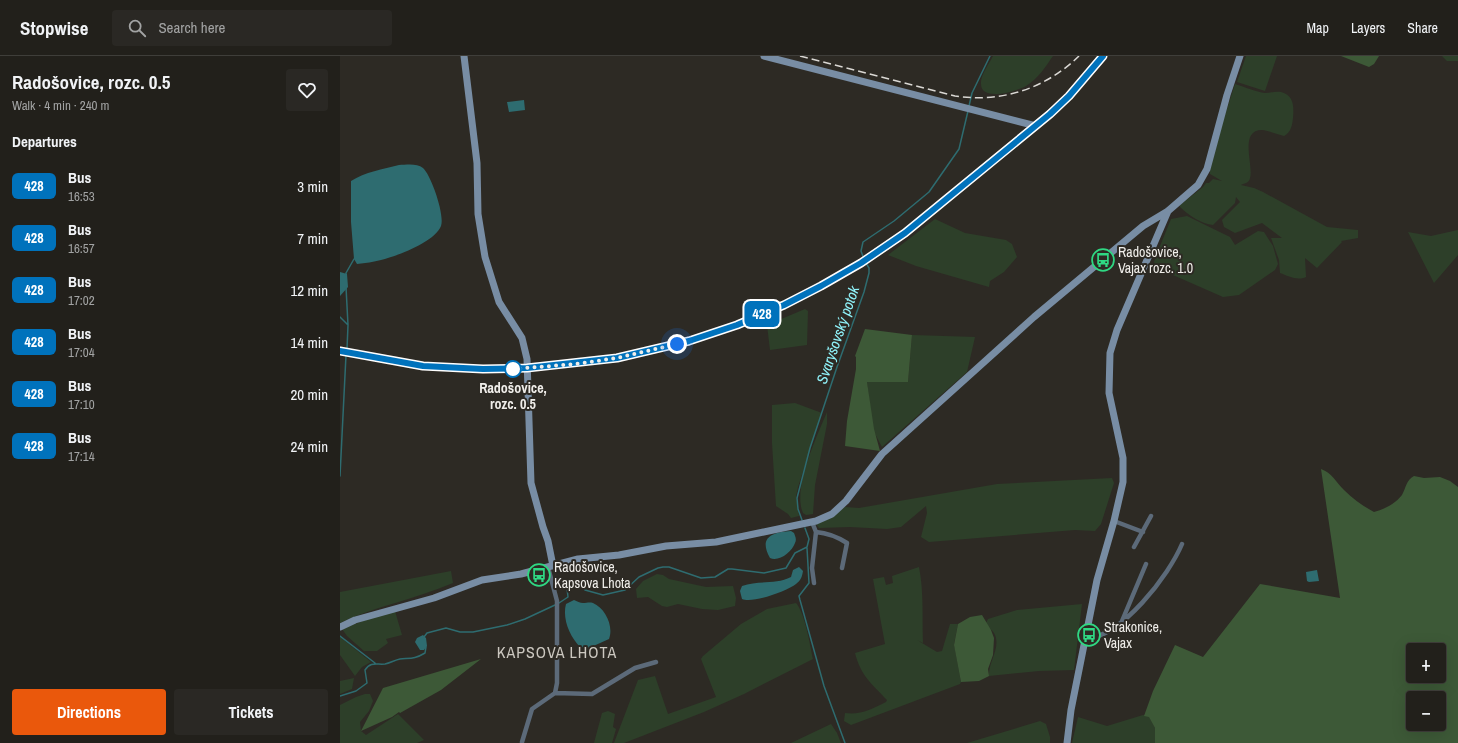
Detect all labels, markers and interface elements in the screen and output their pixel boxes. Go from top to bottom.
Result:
search box [112,10,392,46]
text: Stopwise [20,15,88,41]
icon: search [126,17,148,39]
text: Search here [158,17,225,38]
text: Map [1307,19,1329,37]
text: Layers [1351,19,1385,37]
text: Share [1407,19,1438,37]
text: Radošovice, rozc. 0.5 [12,69,170,95]
button: heart [286,69,328,111]
text: Walk · 4 min · 240 m [12,97,109,114]
text: Departures [12,131,77,152]
text: Bus [68,167,91,188]
text: 3 min [297,176,328,197]
text: 428 [24,177,44,195]
text: 16:53 [68,188,95,205]
text: Bus [68,219,91,240]
text: 7 min [297,228,328,249]
text: 428 [24,229,44,247]
text: 16:57 [68,240,95,257]
place label: Radošovice, Vajax rozc. 1.0 [1118,243,1193,277]
bus stop icon: Radošovice, Vajax rozc. 1.0 [1090,247,1116,273]
text: Bus [68,271,91,292]
text: 12 min [290,280,328,301]
text: 428 [24,281,44,299]
water label: Svaryšovský potok [811,282,864,387]
text: 17:02 [68,292,95,309]
line badge: 428 [739,301,785,327]
text: 428 [752,305,772,323]
text: Bus [68,323,91,344]
text: 14 min [290,332,328,353]
text: 428 [24,333,44,351]
your location [667,334,687,354]
text: 17:04 [68,344,95,361]
marker: Radošovice, rozc. 0.5 [504,360,522,378]
text: Bus [68,375,91,396]
place label: Radošovice, rozc. 0.5 [479,379,547,413]
text: 20 min [290,384,328,405]
text: 428 [24,385,44,403]
text: 17:10 [68,396,95,413]
text: Bus [68,427,91,448]
text: 24 min [290,436,328,457]
text: 428 [24,437,44,455]
text: 17:14 [68,448,95,465]
place label: Radošovice, Kapsova Lhota [554,558,631,592]
bus stop icon: Radošovice, Kapsova Lhota [526,562,552,588]
place label: Strakonice, Vajax [1104,618,1162,652]
bus stop icon: Strakonice, Vajax [1076,622,1102,648]
district label: KAPSOVA LHOTA [497,641,617,663]
map controls [1406,643,1446,731]
button: + [1406,643,1446,683]
button: Directions [12,689,166,735]
button: Tickets [174,689,328,735]
button: − [1406,691,1446,731]

